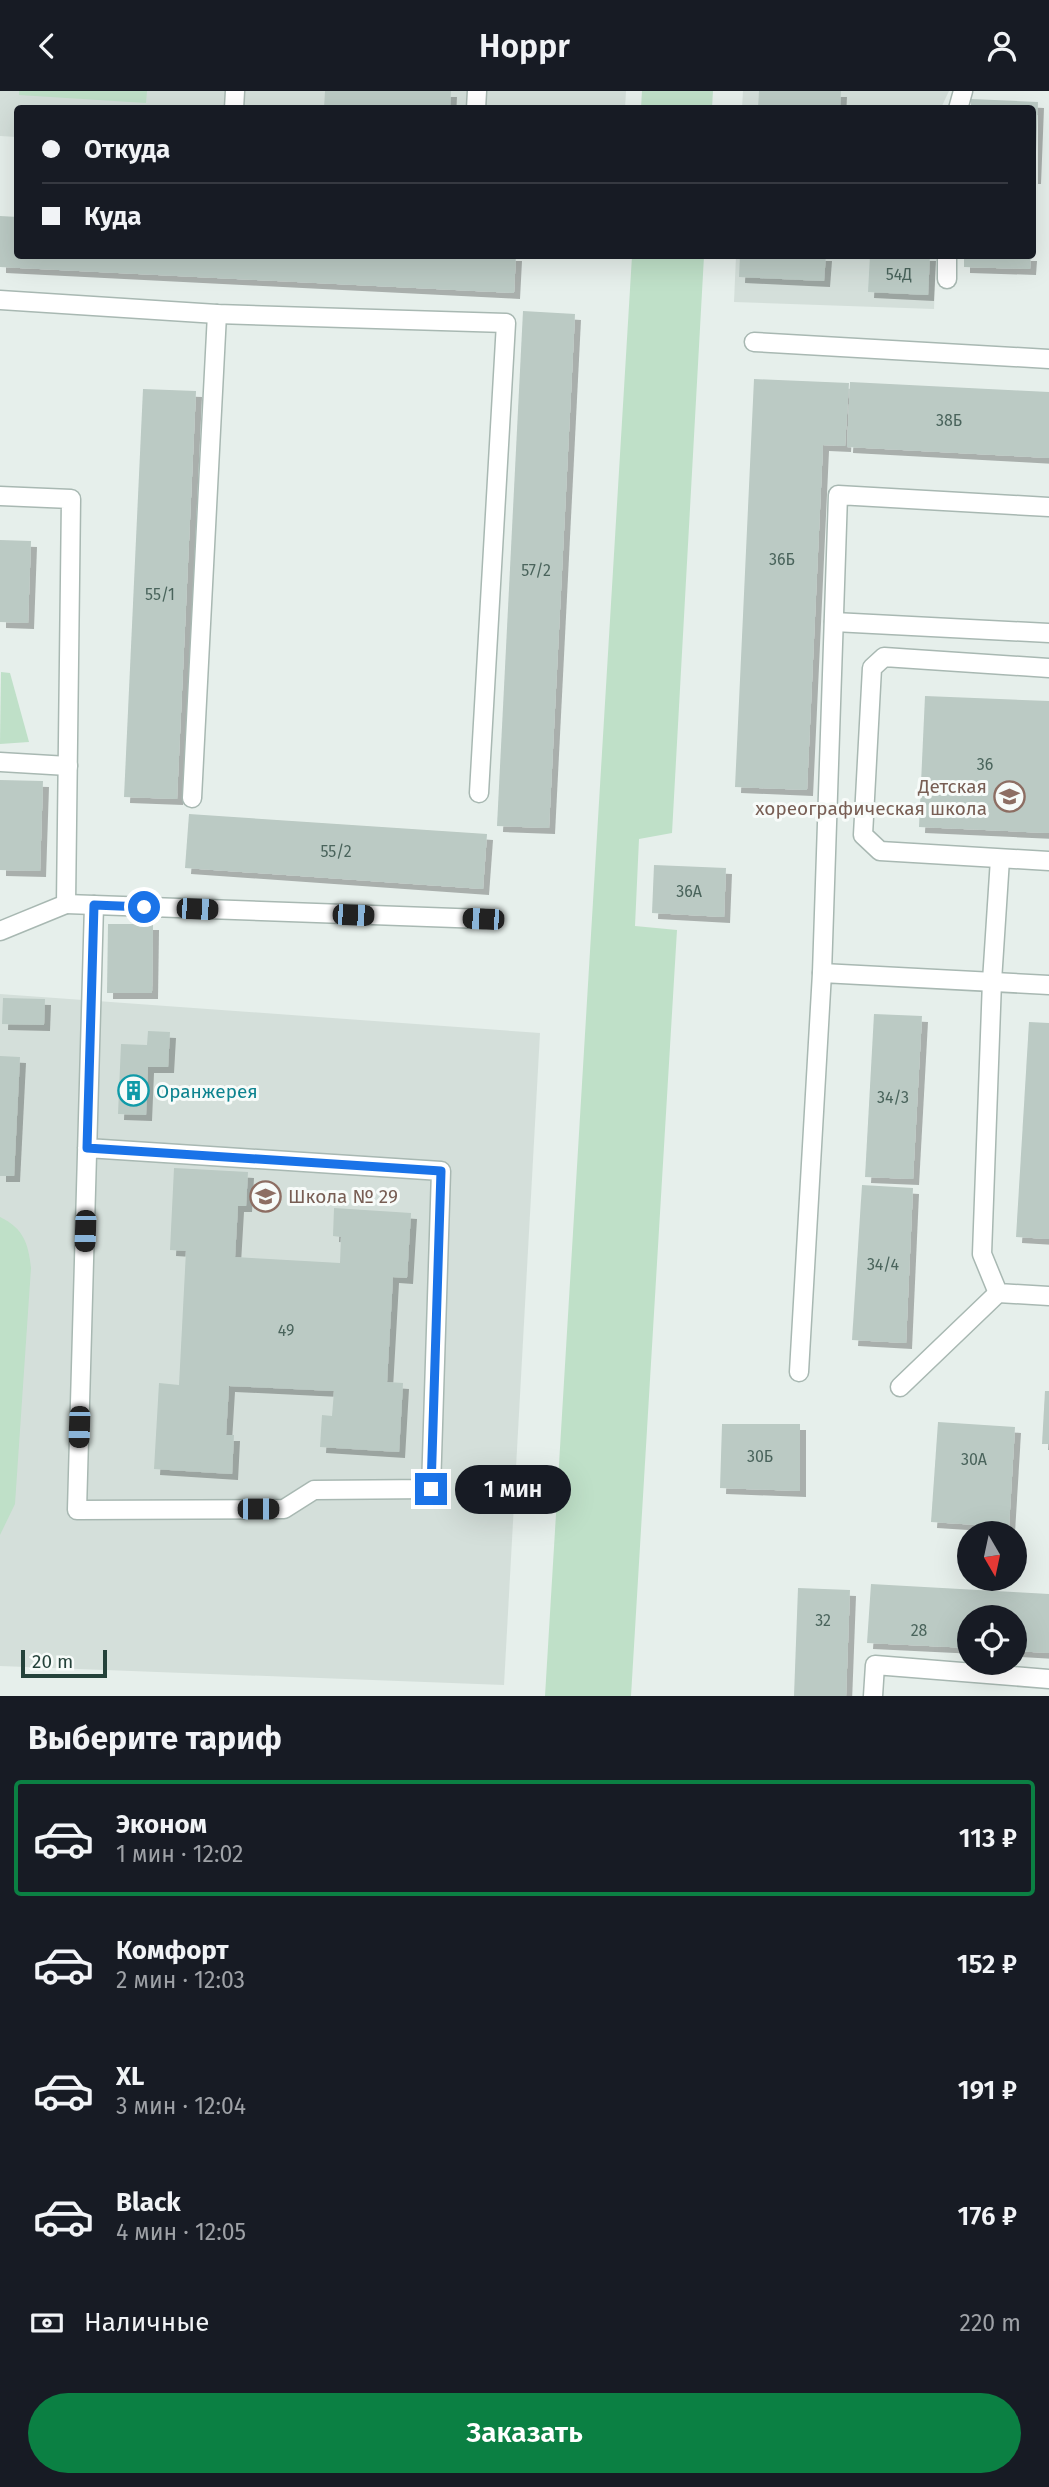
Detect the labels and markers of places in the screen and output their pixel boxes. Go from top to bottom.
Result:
place label: Детская хореографическая школа [755,775,987,820]
school or university icon: Детская хореографическая школа [993,780,1027,814]
building icon: Оранжерея [116,1074,150,1108]
place label: Оранжерея [156,1080,258,1103]
school or university icon: Школа № 29 [248,1179,282,1213]
place label: Школа № 29 [288,1185,398,1208]

